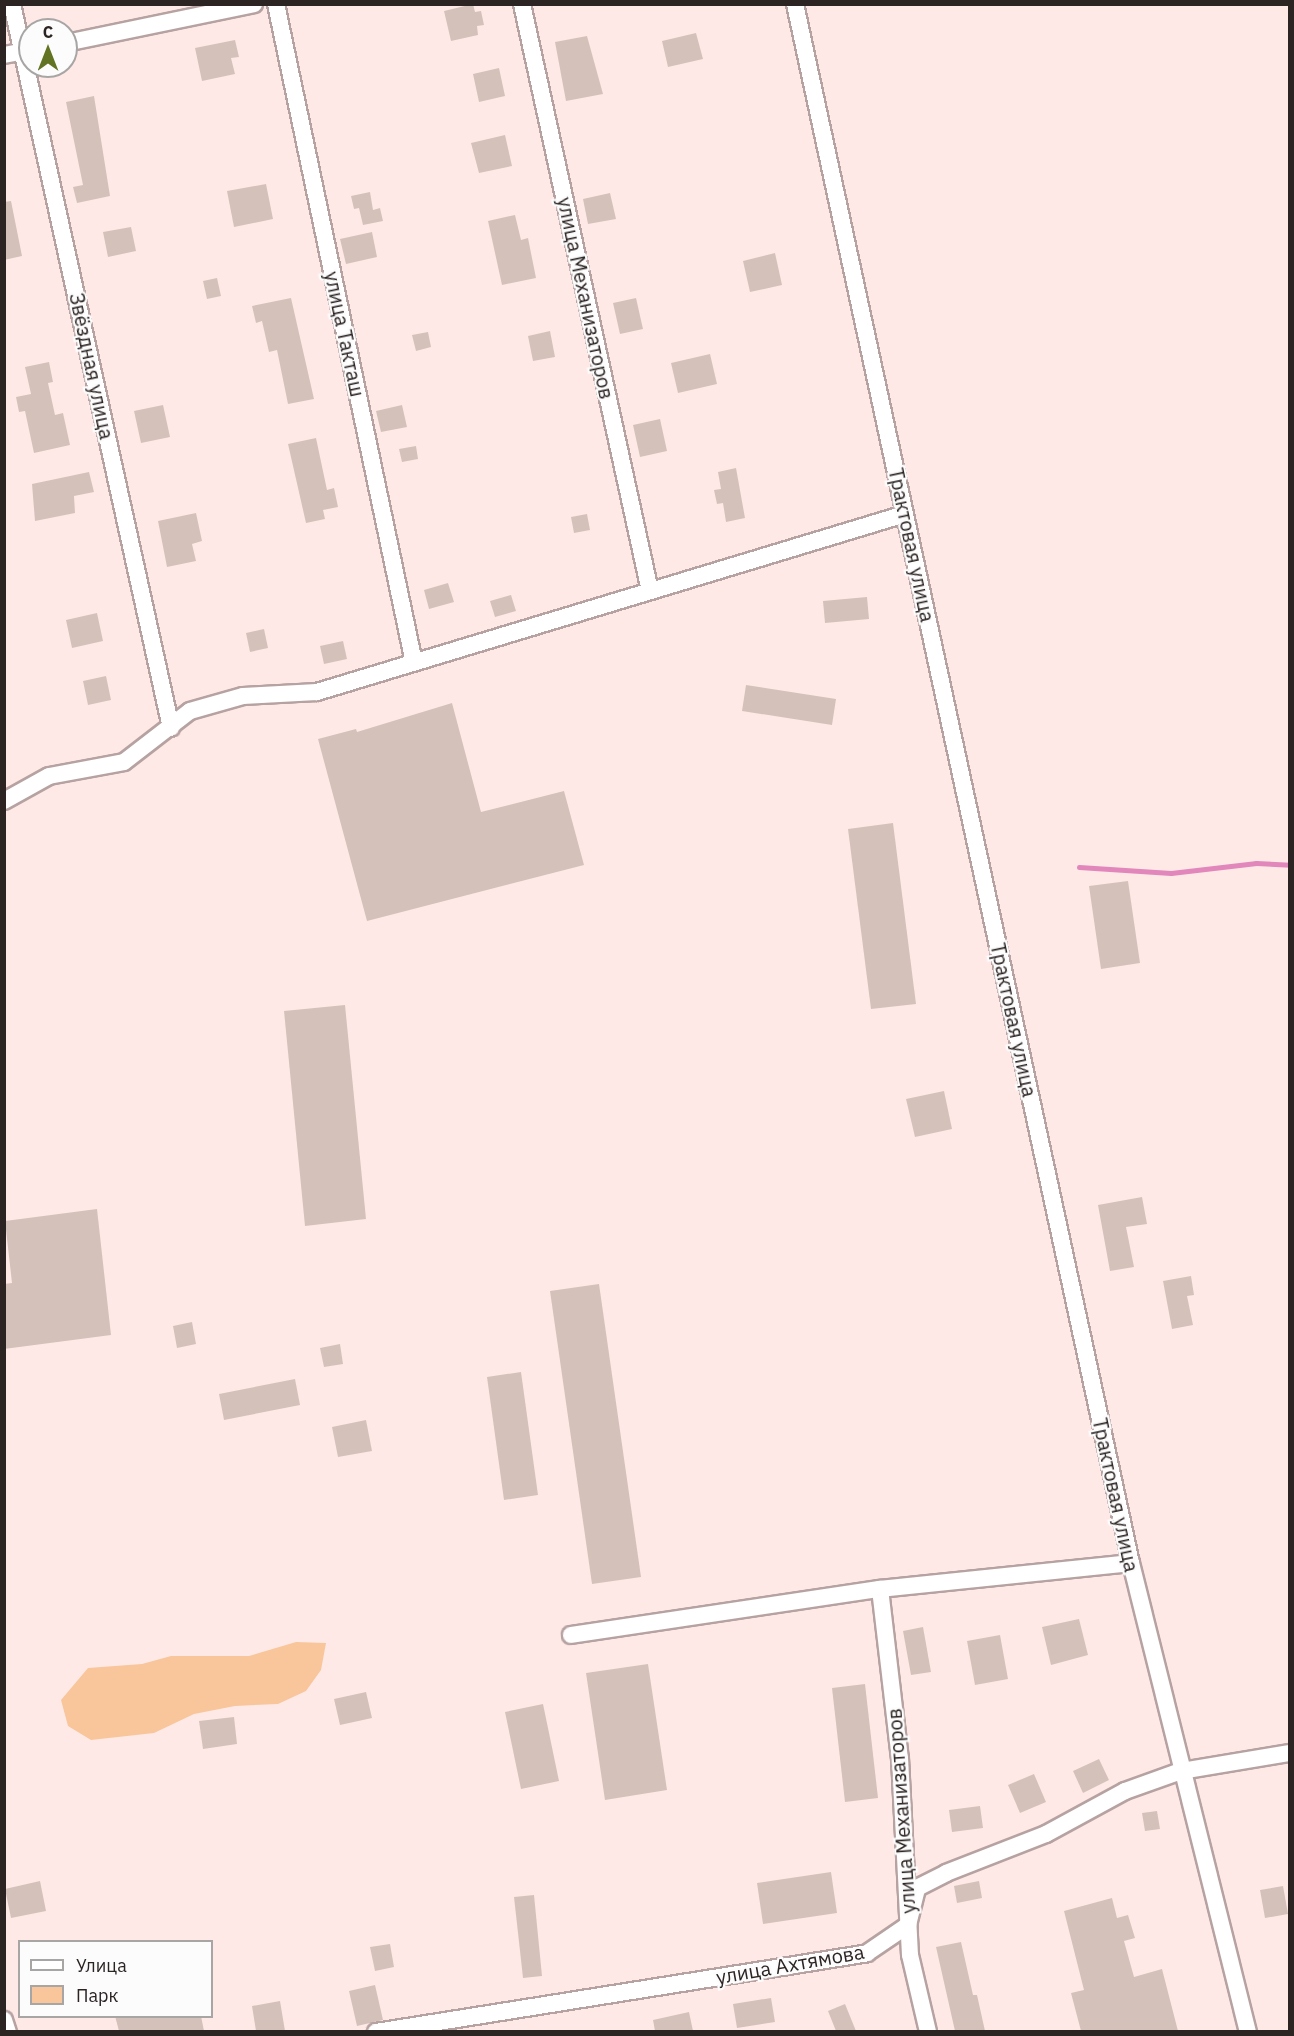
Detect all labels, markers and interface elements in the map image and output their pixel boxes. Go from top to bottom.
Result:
north arrow [18,18,78,78]
text: С [43,22,53,42]
street label: улица Механизаторов [553,195,619,401]
street label: улица Такташ [320,269,370,399]
street label: Звёздная улица [65,291,119,441]
street label: Трактовая улица [884,466,940,624]
street label: Трактовая улица [986,941,1042,1099]
street label: Трактовая улица [1088,1416,1144,1574]
street label: улица Механизаторов [882,1707,920,1915]
street label: улица Ахтямова [714,1939,866,1989]
legend [18,1940,213,2018]
text: Улица [76,1954,127,1977]
text: Парк [76,1984,118,2007]

